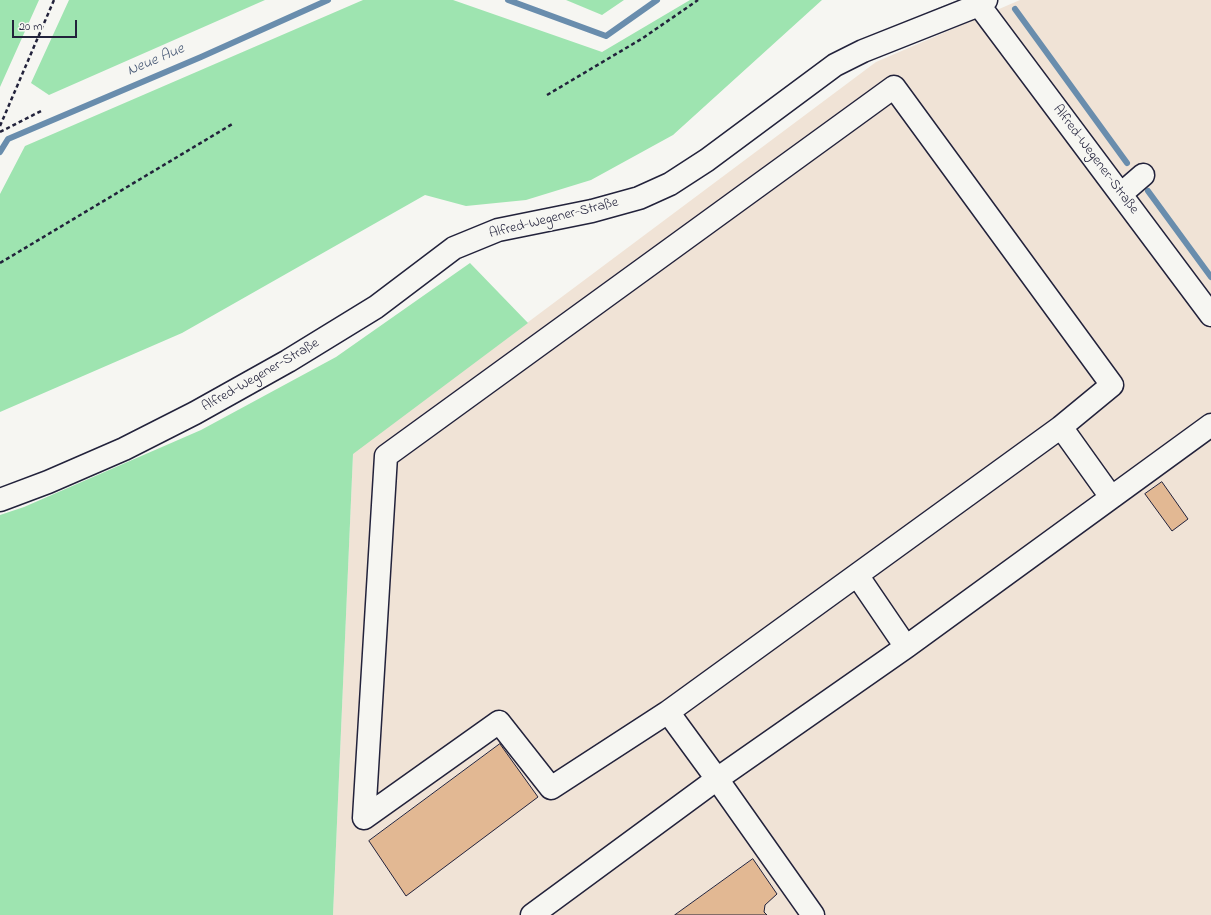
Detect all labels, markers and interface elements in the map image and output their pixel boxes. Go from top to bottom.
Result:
scale bar [14,12,79,38]
text: 20 m [19,18,42,36]
water label: Neue Aue [125,41,187,81]
street label: Alfred-Wegener-Straße [1048,102,1142,218]
street label: Alfred-Wegener-Straße [488,195,620,243]
street label: Alfred-Wegener-Straße [199,336,323,416]

